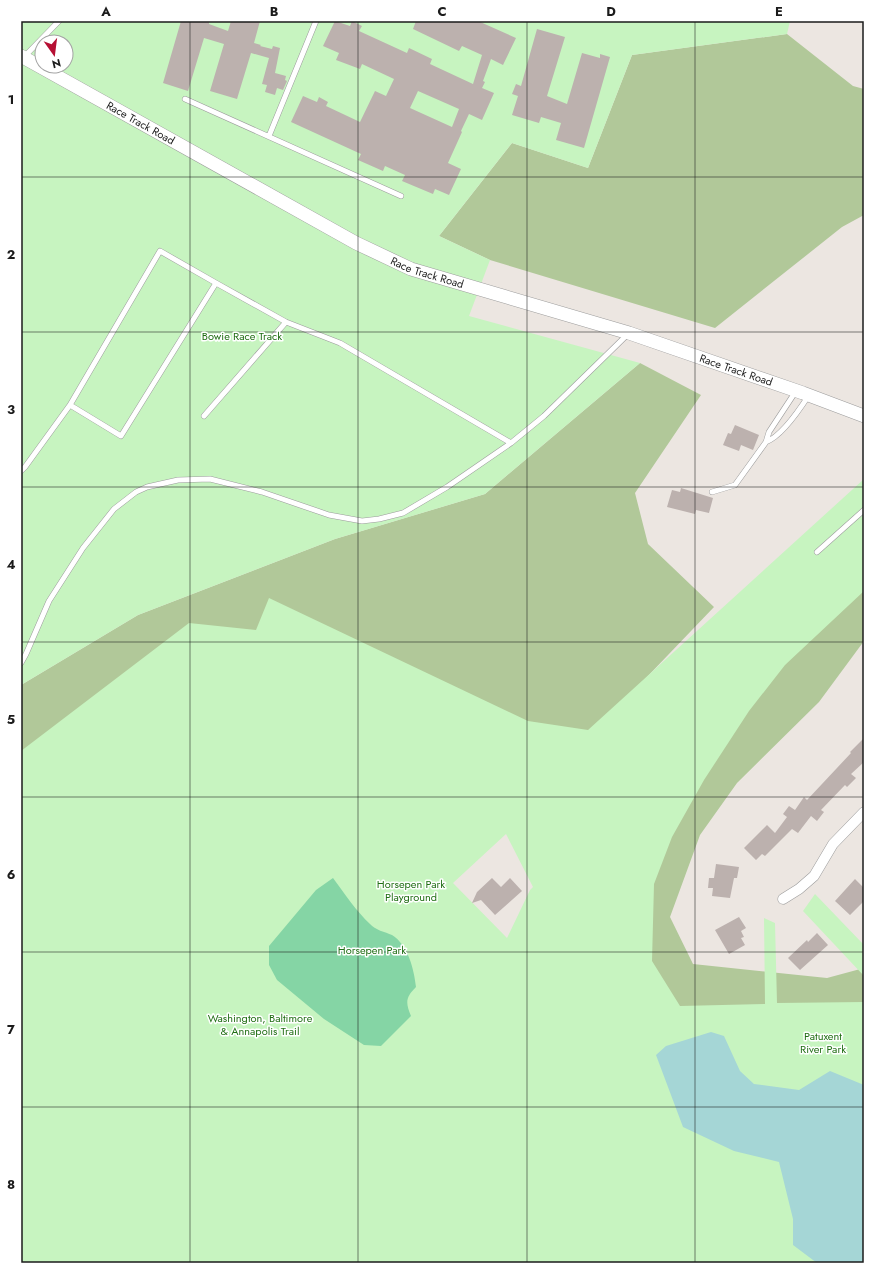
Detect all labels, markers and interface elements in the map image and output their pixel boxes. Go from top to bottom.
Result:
text: A [100,2,111,21]
text: B [270,2,279,21]
text: C [437,2,447,21]
text: D [606,2,616,21]
text: E [775,2,783,21]
north arrow [34,34,74,74]
text: N [50,55,63,73]
text: 1 [8,90,14,109]
street label: Race Track Road [103,97,178,148]
text: 2 [7,245,15,264]
street label: Race Track Road [388,253,466,292]
park label: Bowie Race Track [202,328,282,344]
street label: Race Track Road [697,350,775,390]
text: 3 [7,400,15,419]
text: 4 [6,555,16,574]
text: 5 [7,710,15,729]
text: 6 [7,865,16,884]
park label: Horsepen Park Playground [377,876,445,905]
park label: Horsepen Park [338,942,406,958]
park label: Washington, Baltimore & Annapolis Trail [208,1010,313,1039]
text: 7 [7,1020,15,1039]
park label: Patuxent River Park [800,1028,846,1057]
text: 8 [7,1175,15,1194]

